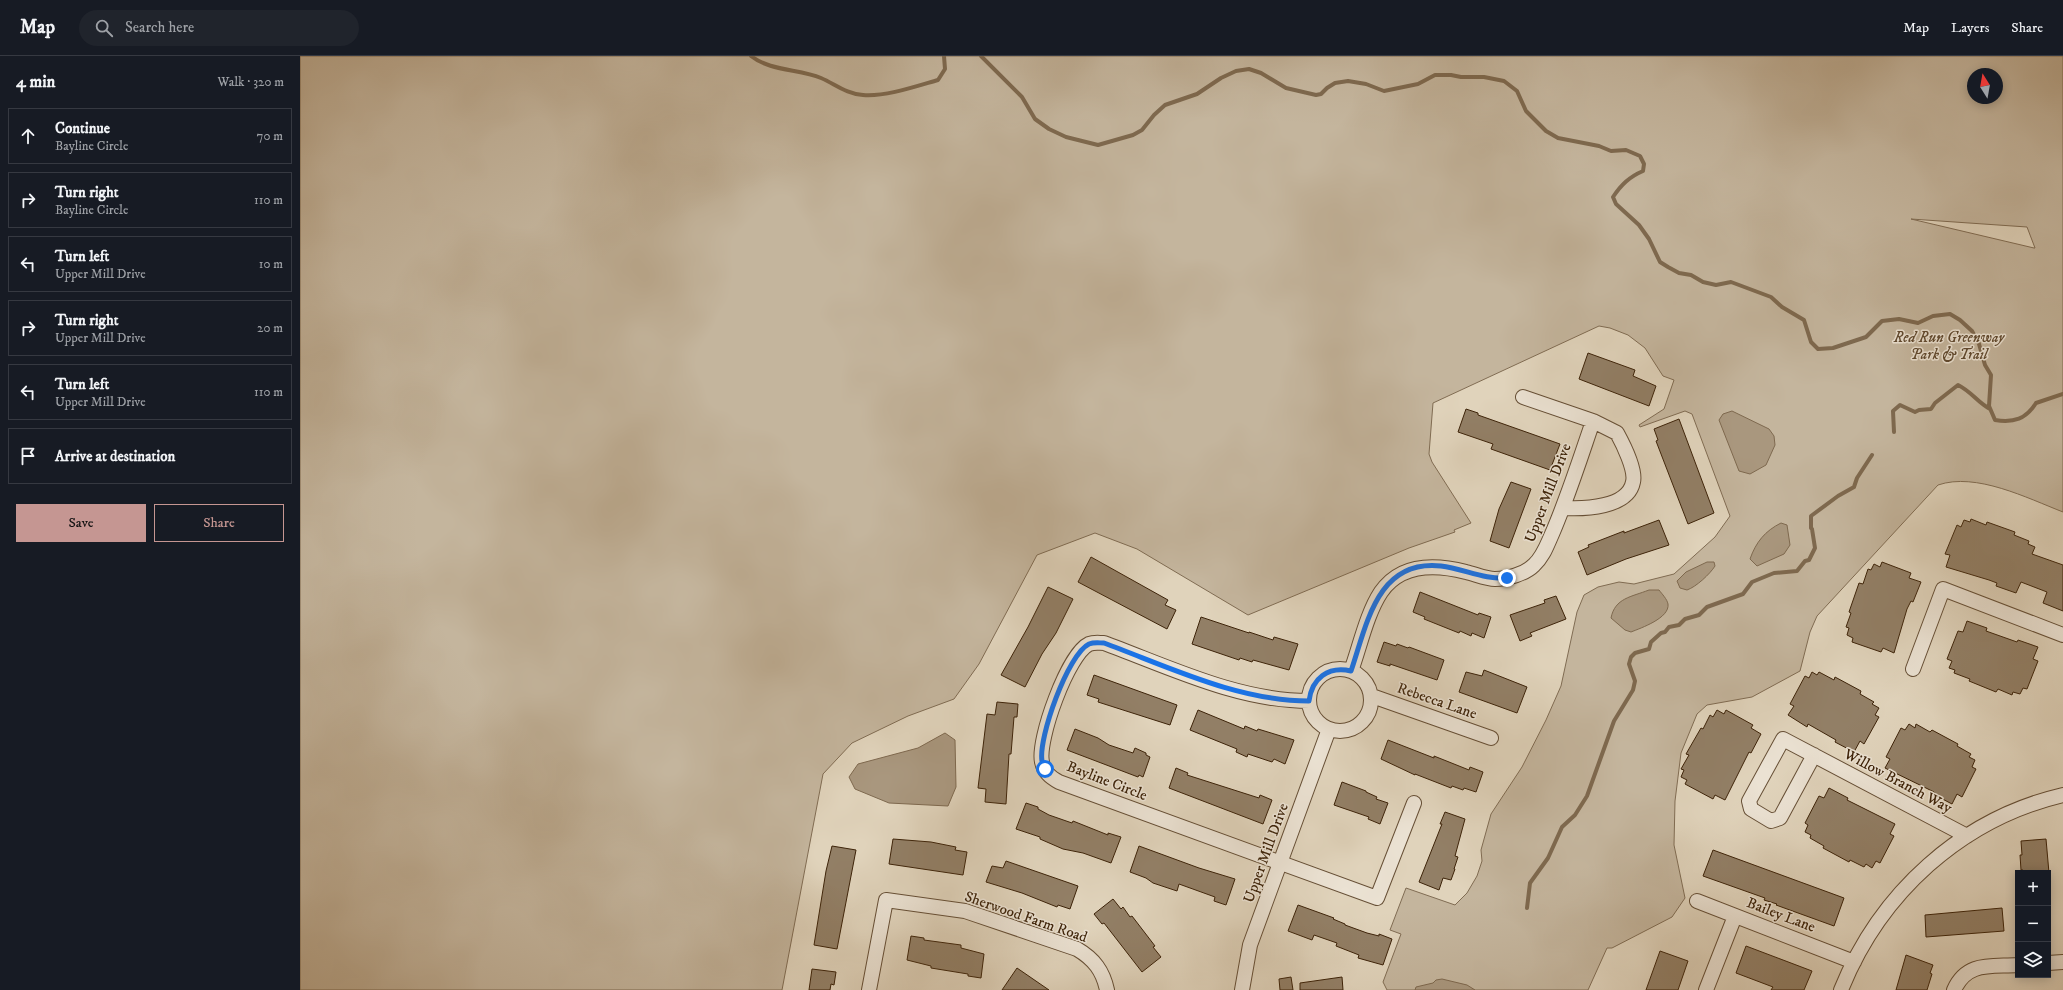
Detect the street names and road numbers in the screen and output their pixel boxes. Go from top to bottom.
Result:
street label: Upper Mill Drive [1520,441,1576,545]
street label: Rebecca Lane [1395,678,1479,724]
street label: Willow Branch Way [1840,744,1956,818]
street label: Bayline Circle [1064,757,1150,805]
street label: Upper Mill Drive [1239,801,1293,905]
street label: Sherwood Farm Road [962,887,1090,947]
street label: Bailey Lane [1744,893,1818,937]

